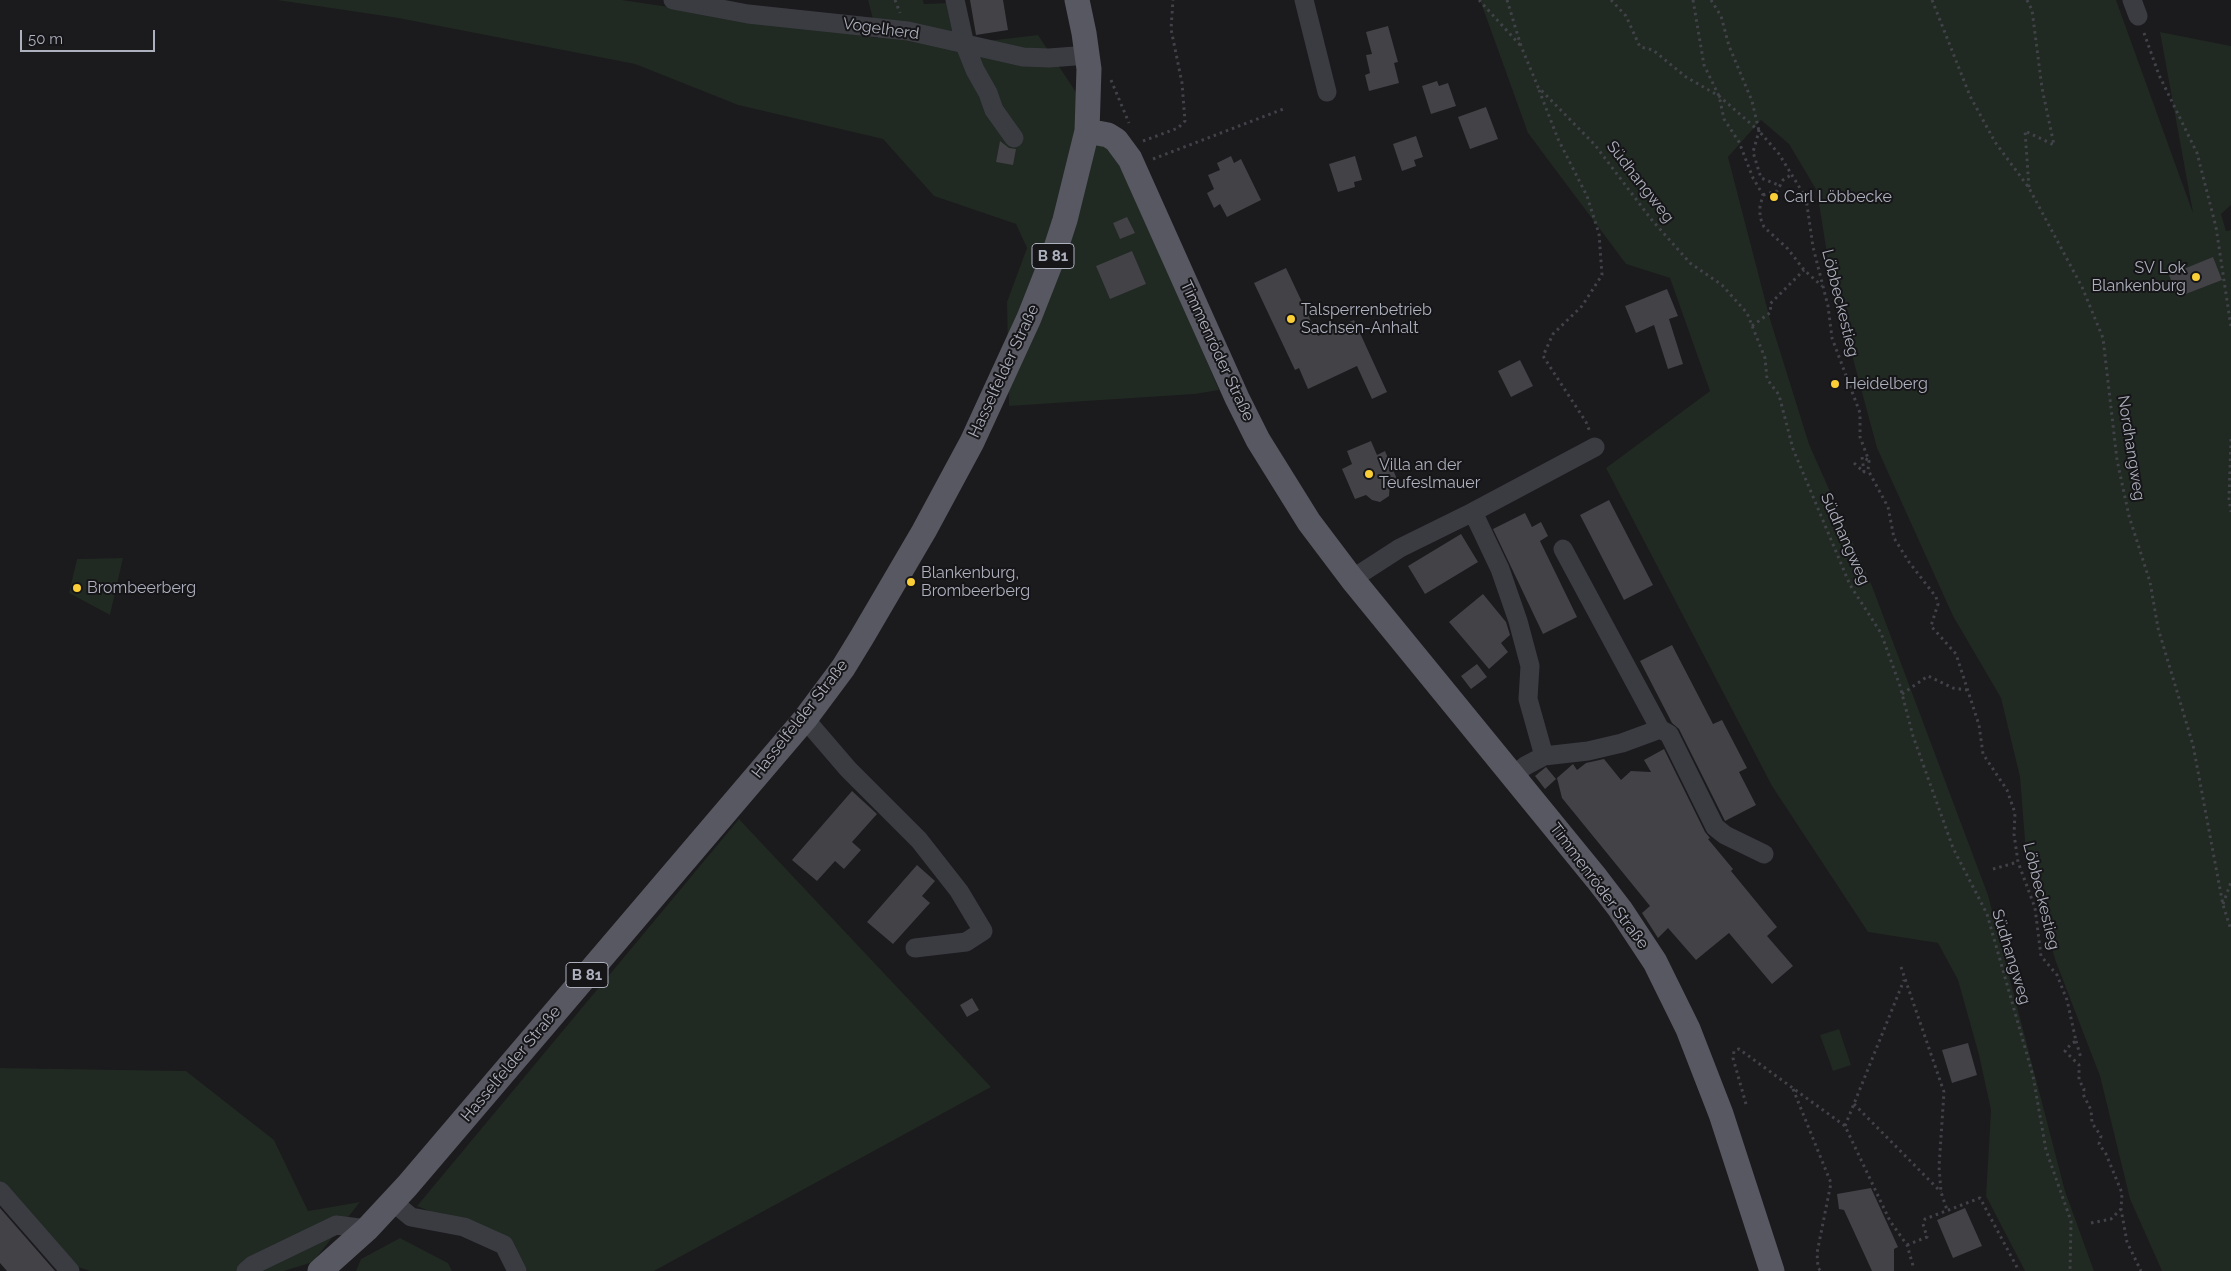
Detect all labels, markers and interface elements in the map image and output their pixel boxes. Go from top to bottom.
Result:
street label: Vogelherd [842,14,920,44]
scale bar [22,20,158,52]
text: 50 m [28,30,63,48]
street label: Südhangweg [1602,137,1678,227]
place label: Carl Löbbecke [1784,187,1892,207]
marker: Carl Löbbecke [1768,191,1780,203]
road number: B 81 [1032,244,1074,268]
street label: Löbbeckestieg [1817,247,1863,359]
place label: SV Lok Blankenburg [2092,258,2186,296]
marker: SV Lok Blankenburg [2190,271,2202,283]
street label: Timmenröder Straße [1176,278,1258,424]
place label: Talsperrenbetrieb Sachsen-Anhalt [1301,300,1432,338]
street label: Hasselfelder Straße [965,301,1043,441]
marker: Talsperrenbetrieb Sachsen-Anhalt [1285,313,1297,325]
place label: Heidelberg [1845,374,1928,394]
marker: Heidelberg [1829,378,1841,390]
street label: Nordhangweg [2113,394,2149,502]
place label: Villa an der Teufeslmauer [1379,455,1480,493]
marker: Villa an der Teufeslmauer [1363,468,1375,480]
street label: Südhangweg [1816,490,1874,588]
place label: Blankenburg, Brombeerberg [921,563,1030,601]
marker: Blankenburg, Brombeerberg [905,576,917,588]
place label: Brombeerberg [87,578,196,598]
marker: Brombeerberg [71,582,83,594]
street label: Hasselfelder Straße [748,656,852,782]
street label: Timmenröder Straße [1545,819,1653,953]
street label: Löbbeckestieg [2018,840,2064,952]
street label: Südhangweg [1987,907,2035,1007]
road number: B 81 [566,962,608,988]
street label: Hasselfelder Straße [457,1002,565,1126]

